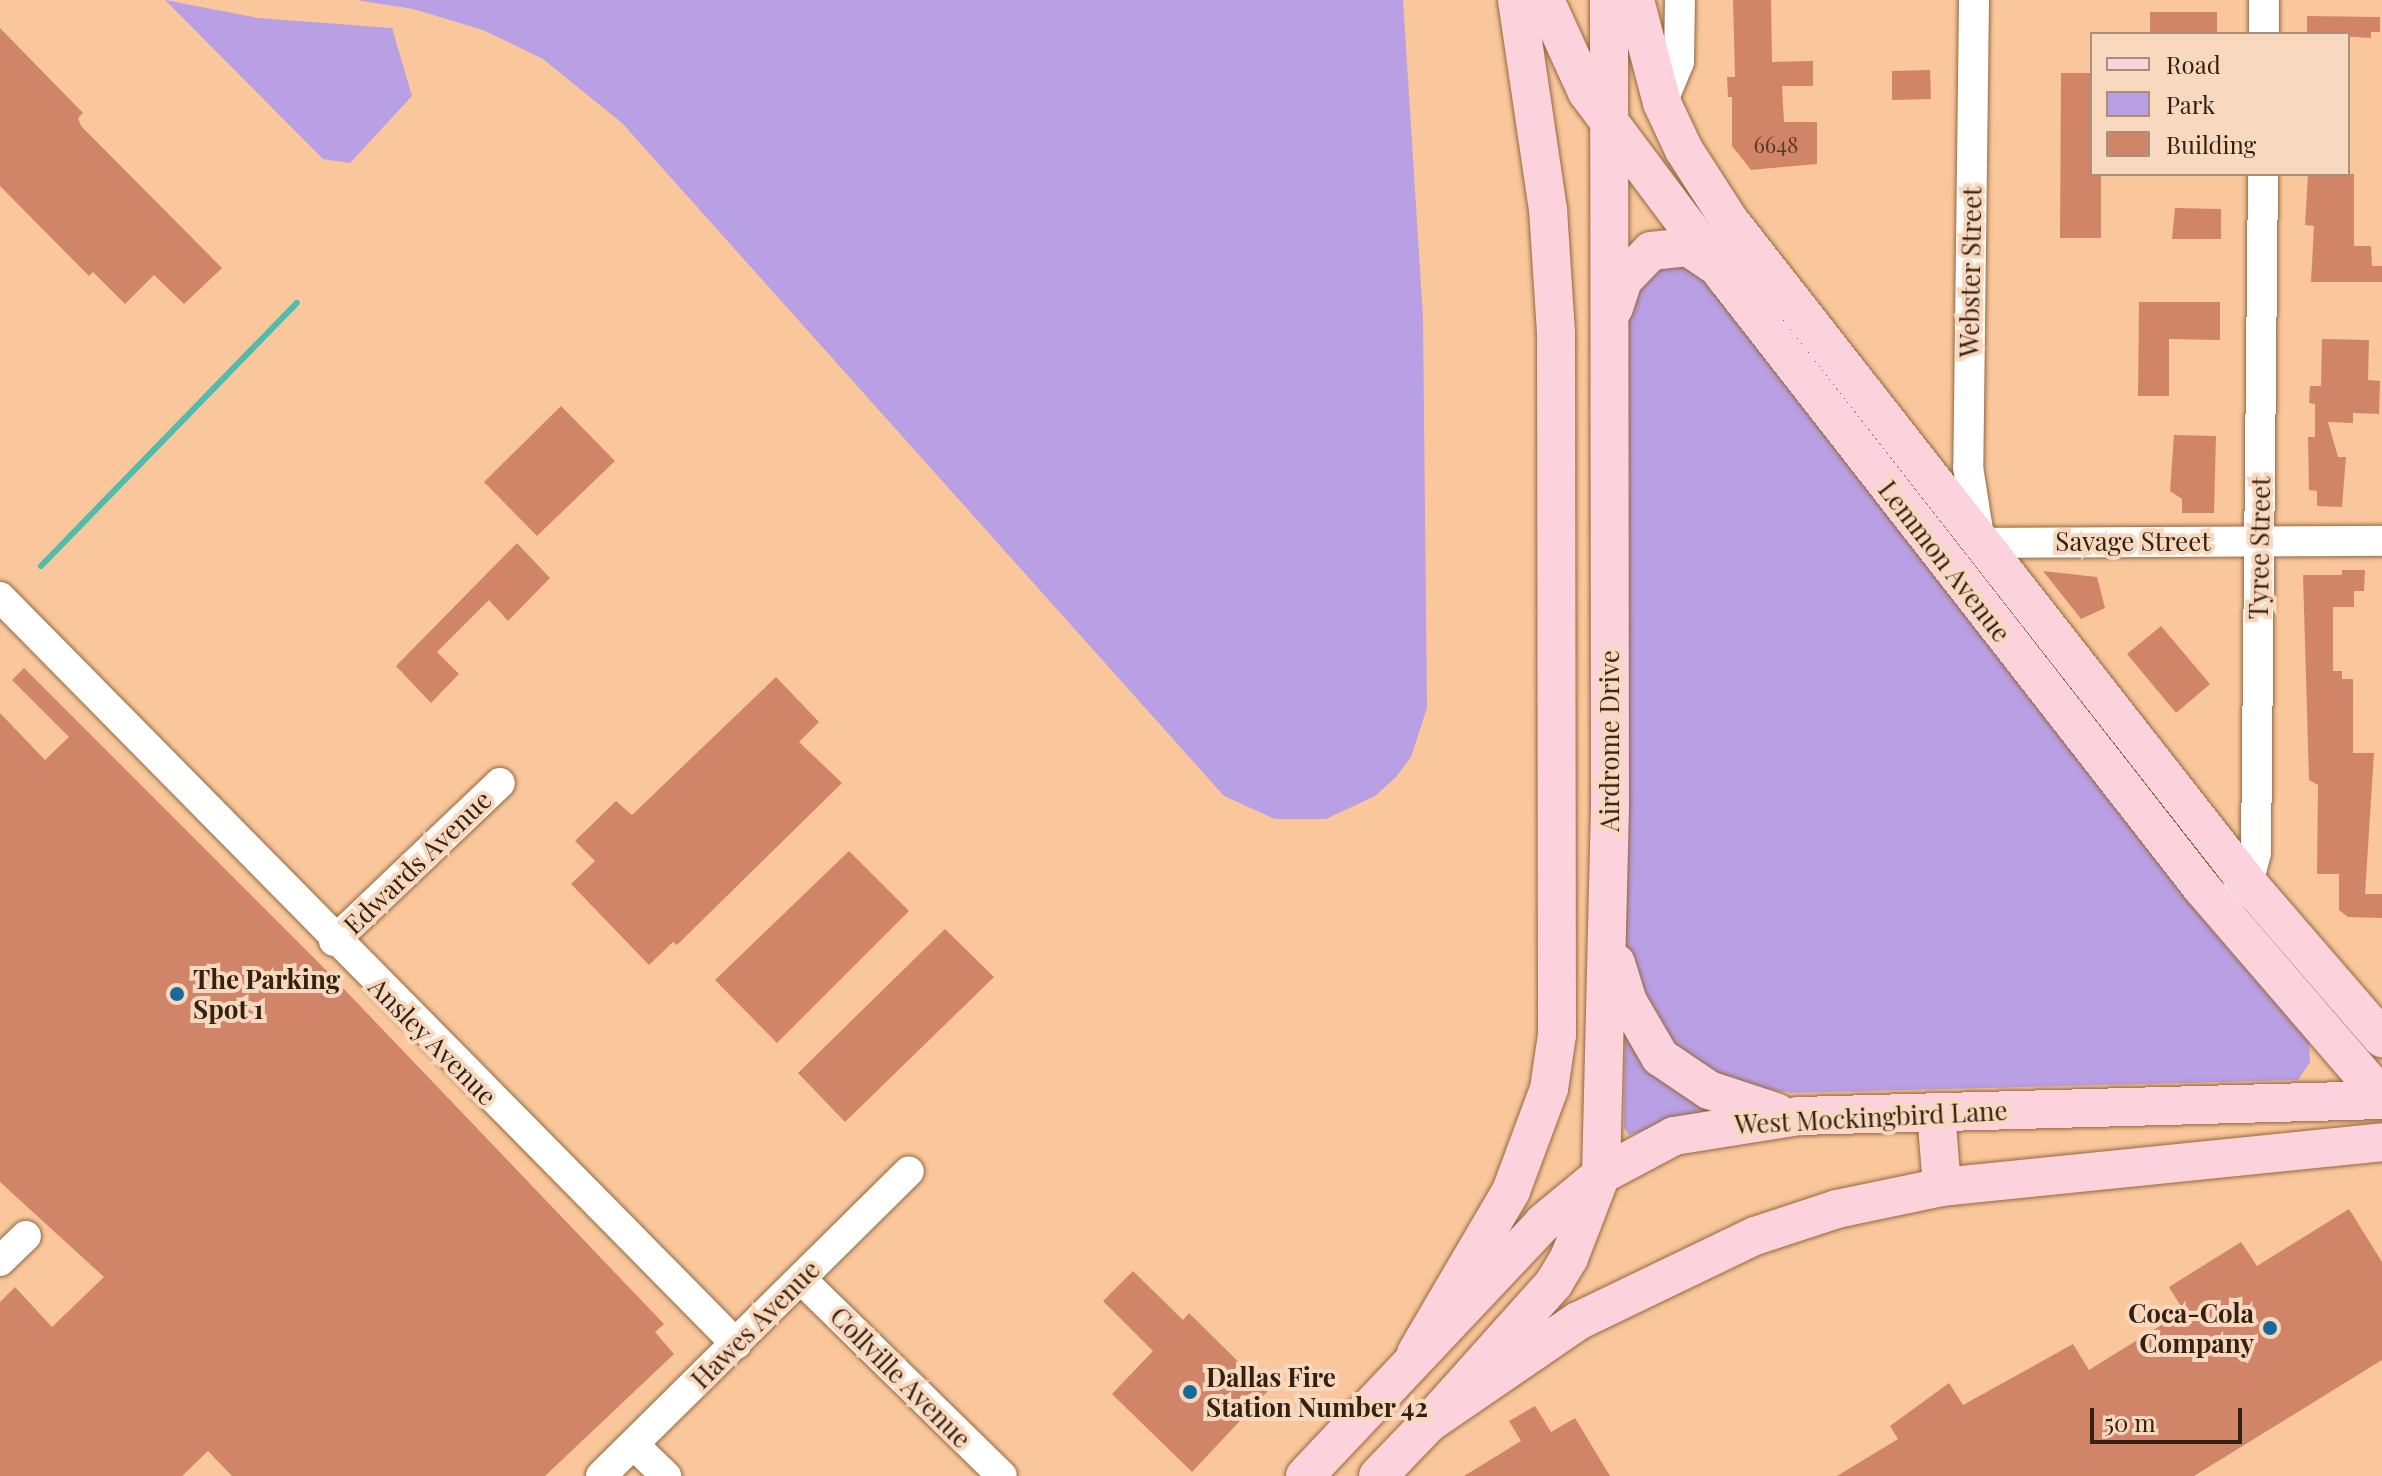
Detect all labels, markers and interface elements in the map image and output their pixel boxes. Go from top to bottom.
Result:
legend [2090,32,2350,176]
text: Road [2166,48,2221,80]
text: Park [2166,88,2215,120]
text: Building [2166,128,2256,160]
house number: 6648 [1753,132,1799,158]
street label: Webster Street [1953,186,1987,358]
street label: Lemmon Avenue [1872,474,2018,648]
street label: Tyree Street [2242,476,2276,620]
street label: Savage Street [2055,525,2211,557]
street label: Airdrome Drive [1593,650,1625,832]
street label: Edwards Avenue [336,783,498,941]
place label: The Parking Spot 1 [193,963,340,1024]
street label: Ansley Avenue [362,970,504,1112]
marker: The Parking Spot 1 [168,985,186,1003]
street label: West Mockingbird Lane [1733,1094,2009,1140]
street label: Hawes Avenue [684,1253,826,1395]
place label: Coca-Cola Company [2128,1297,2254,1358]
street label: Collville Avenue [824,1300,978,1454]
marker: Coca-Cola Company [2261,1319,2279,1337]
place label: Dallas Fire Station Number 42 [1206,1361,1429,1422]
marker: Dallas Fire Station Number 42 [1181,1383,1199,1401]
scale bar [2094,1392,2246,1442]
text: 50 m [2104,1406,2156,1438]

